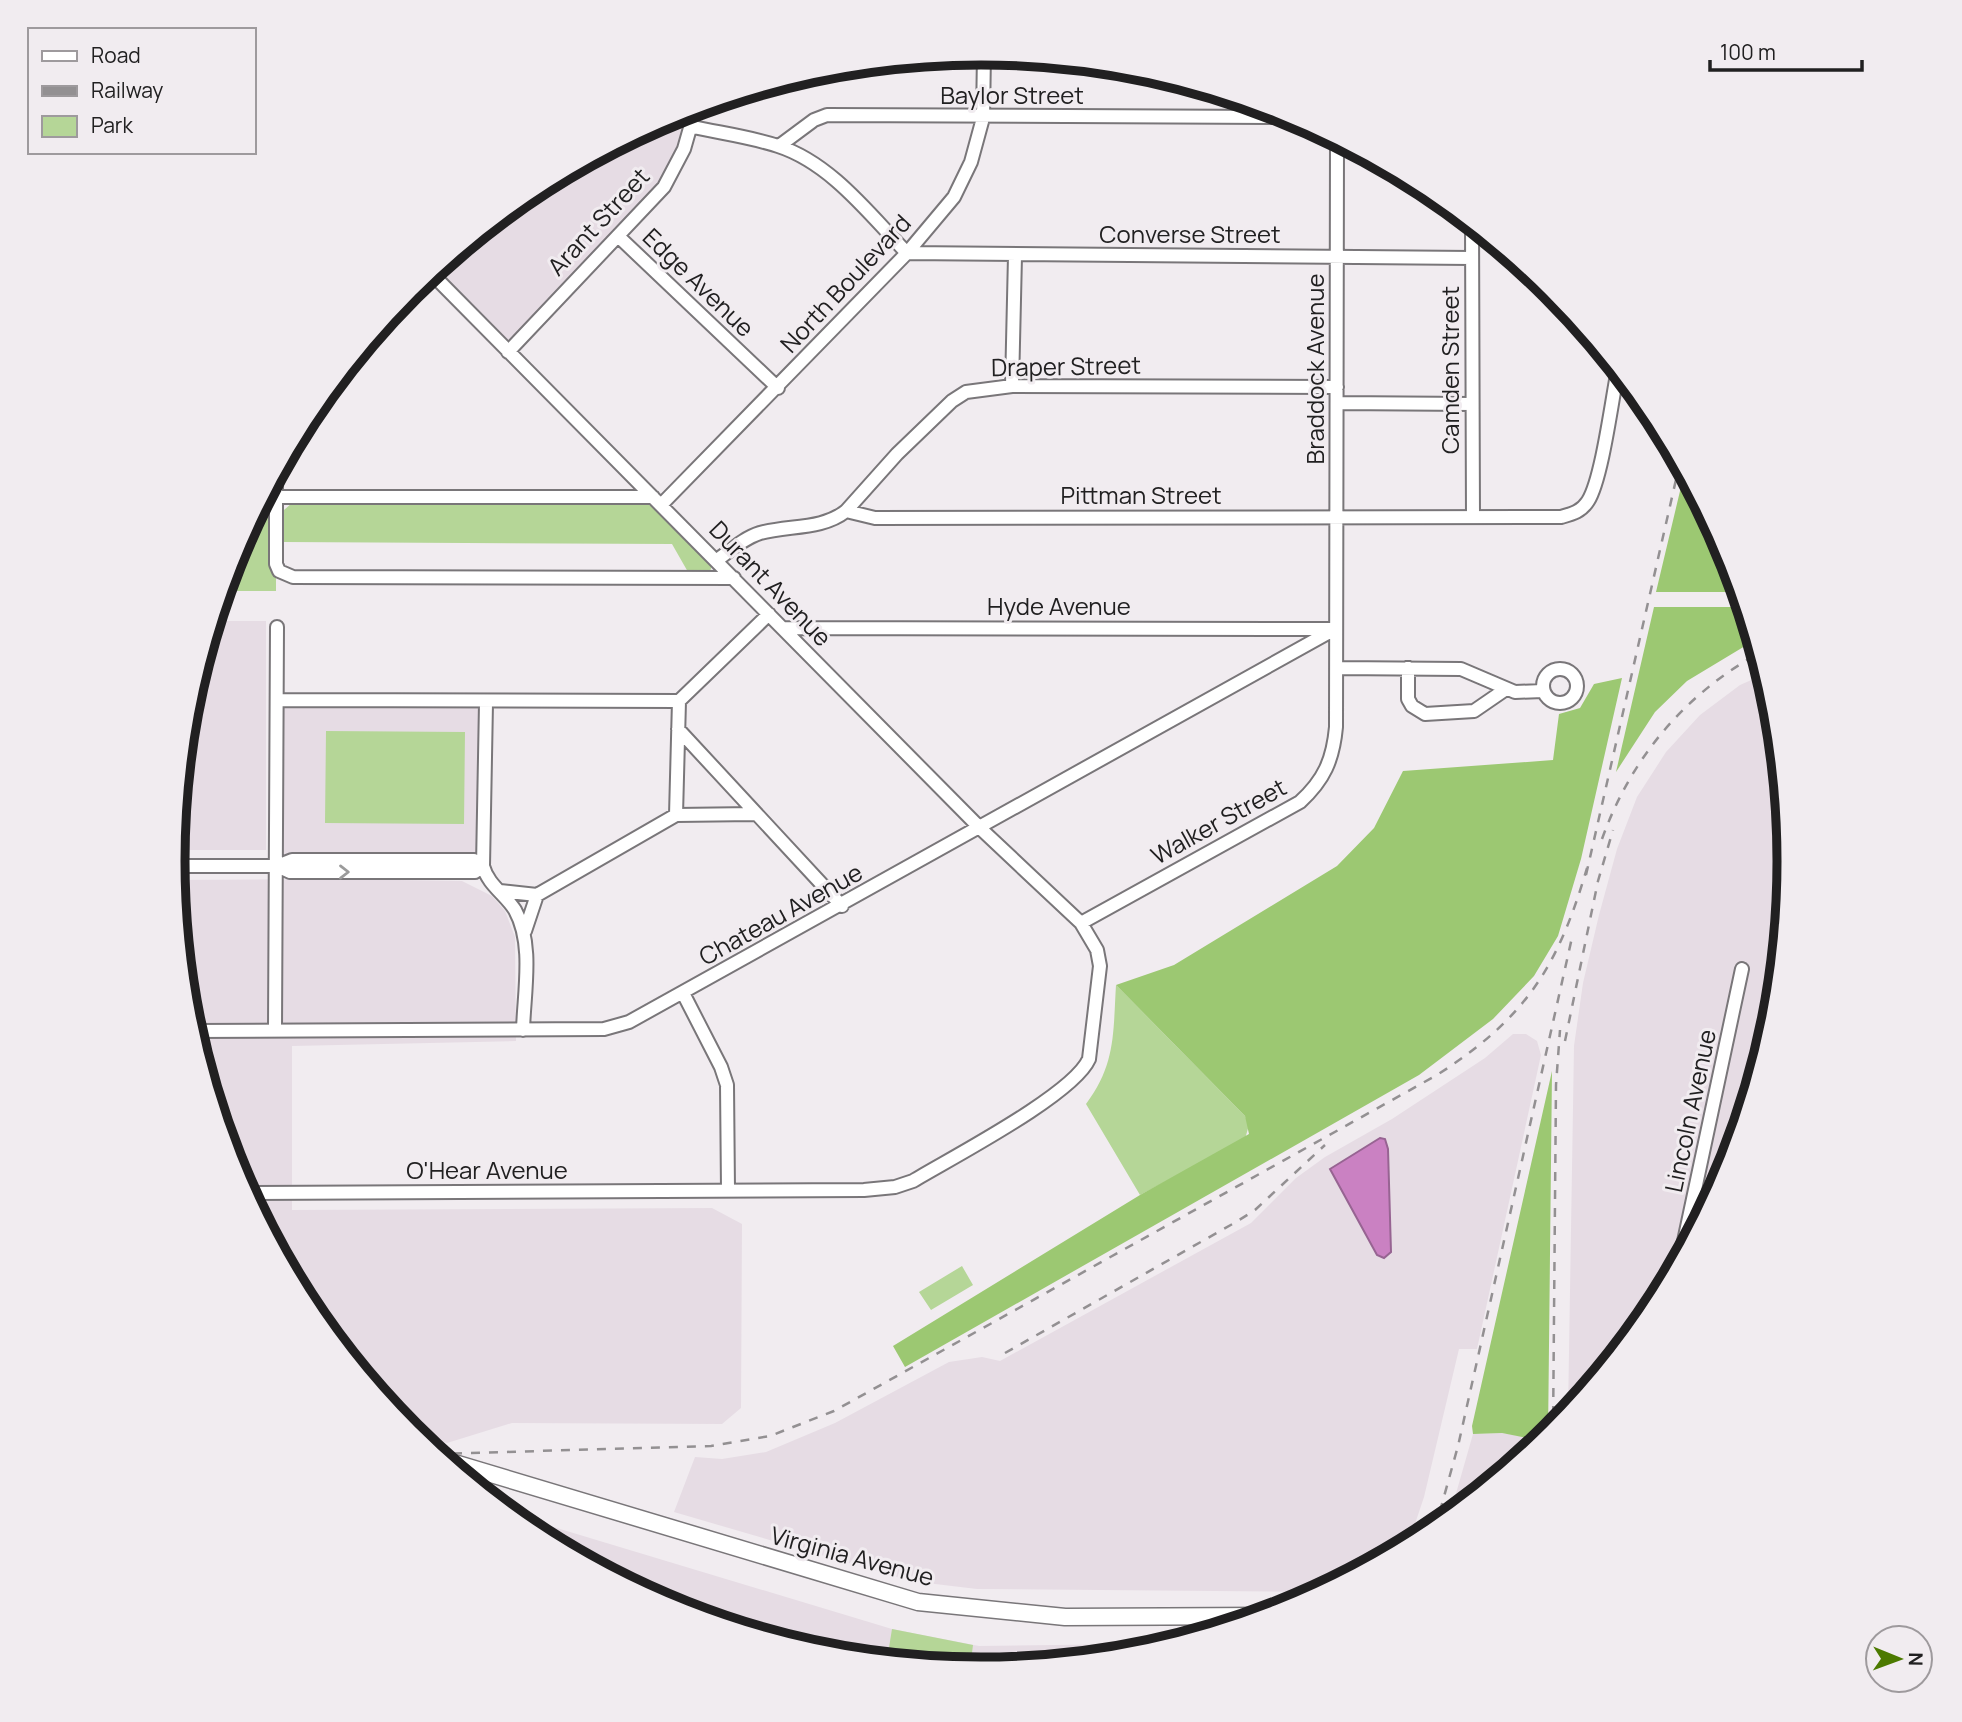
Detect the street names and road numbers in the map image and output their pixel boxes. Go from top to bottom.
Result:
street label: Baylor Street [940,78,1084,111]
street label: Arant Street [540,160,656,282]
street label: North Boulevard [772,207,918,359]
street label: Converse Street [1099,217,1281,250]
street label: Edge Avenue [636,220,762,343]
street label: Braddock Avenue [1298,273,1331,465]
street label: Camden Street [1433,286,1466,454]
street label: Draper Street [991,348,1141,383]
street label: Pittman Street [1060,478,1222,511]
street label: Durant Avenue [703,513,839,653]
street label: Hyde Avenue [987,589,1131,622]
street label: Walker Street [1145,770,1292,871]
street label: Chateau Avenue [693,855,868,972]
street label: Lincoln Avenue [1656,1026,1723,1195]
street label: O'Hear Avenue [406,1153,568,1186]
street label: Virginia Avenue [767,1518,938,1593]

